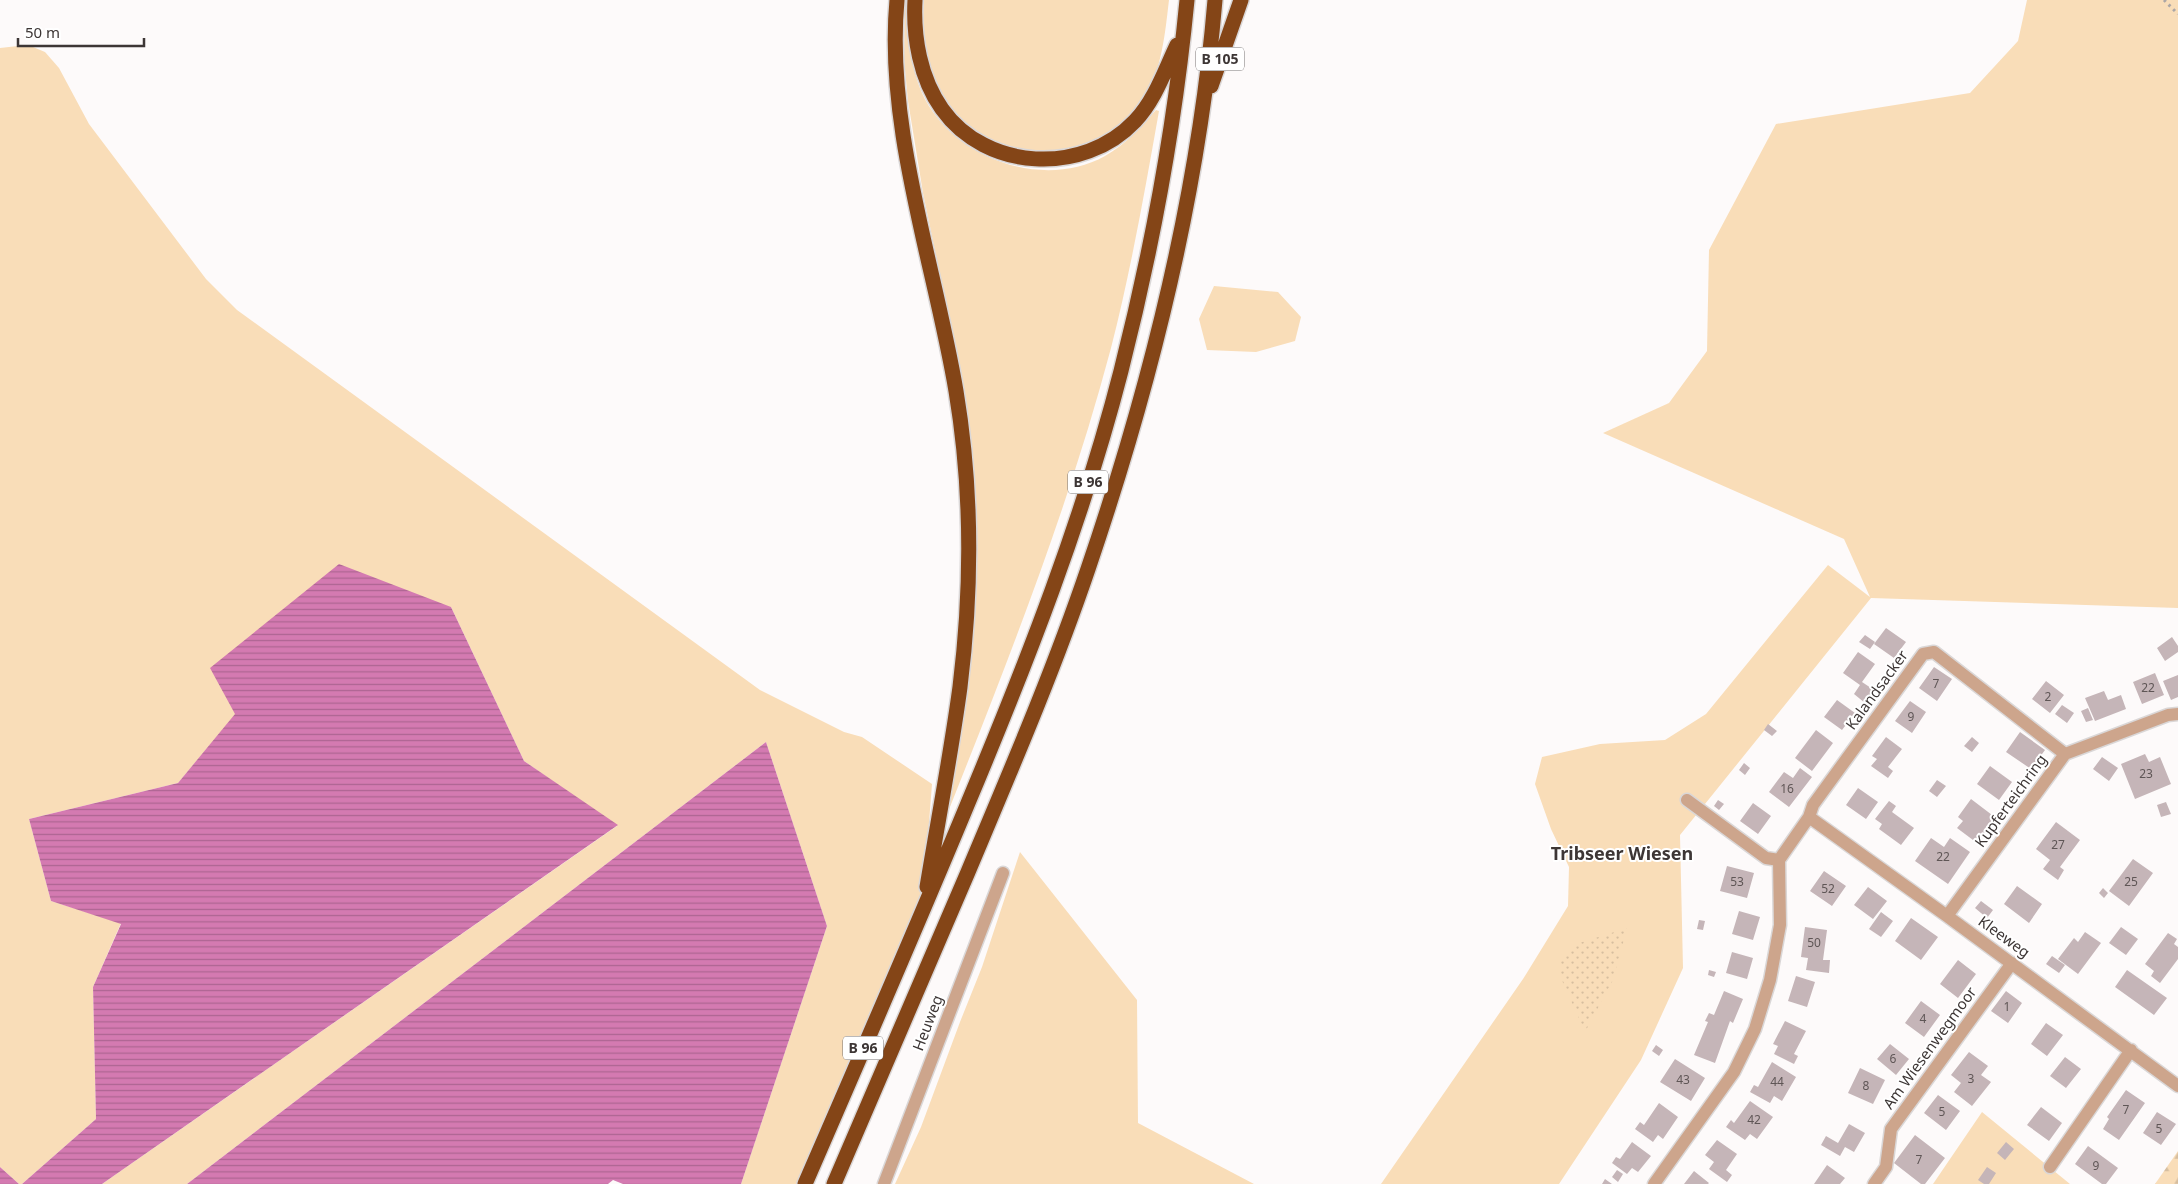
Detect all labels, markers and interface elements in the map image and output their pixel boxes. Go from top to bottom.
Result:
scale bar [18,15,144,47]
text: 50 m [25,22,60,42]
road number: B 105 [1196,48,1244,70]
road number: B 96 [1068,471,1108,494]
street label: Kalandsacker [1840,646,1912,733]
house number: 7 [1933,675,1940,692]
house number: 22 [2141,679,2155,696]
house number: 2 [2045,688,2052,705]
house number: 9 [1908,708,1915,725]
street label: Kupferteichring [1970,750,2051,851]
house number: 23 [2139,765,2153,782]
house number: 16 [1780,780,1794,797]
house number: 27 [2051,836,2065,853]
district label: Tribseer Wiesen [1551,841,1693,865]
house number: 22 [1936,848,1950,865]
house number: 53 [1730,873,1744,890]
house number: 25 [2124,873,2138,890]
house number: 52 [1821,880,1835,897]
street label: Kleeweg [1975,911,2034,962]
house number: 50 [1807,934,1821,951]
street label: Am Wiesenwegmoor [1878,982,1980,1113]
street label: Heuweg [907,992,947,1053]
house number: 1 [2004,998,2010,1015]
house number: 4 [1920,1010,1927,1027]
road number: B 96 [843,1036,883,1060]
house number: 6 [1890,1050,1897,1067]
house number: 3 [1968,1070,1975,1087]
house number: 43 [1676,1071,1690,1088]
house number: 44 [1770,1073,1784,1090]
house number: 8 [1863,1077,1870,1094]
house number: 7 [2123,1101,2130,1118]
house number: 5 [1939,1103,1946,1120]
house number: 42 [1747,1111,1761,1128]
house number: 5 [2156,1120,2163,1137]
house number: 7 [1916,1151,1923,1168]
house number: 9 [2093,1157,2100,1174]

